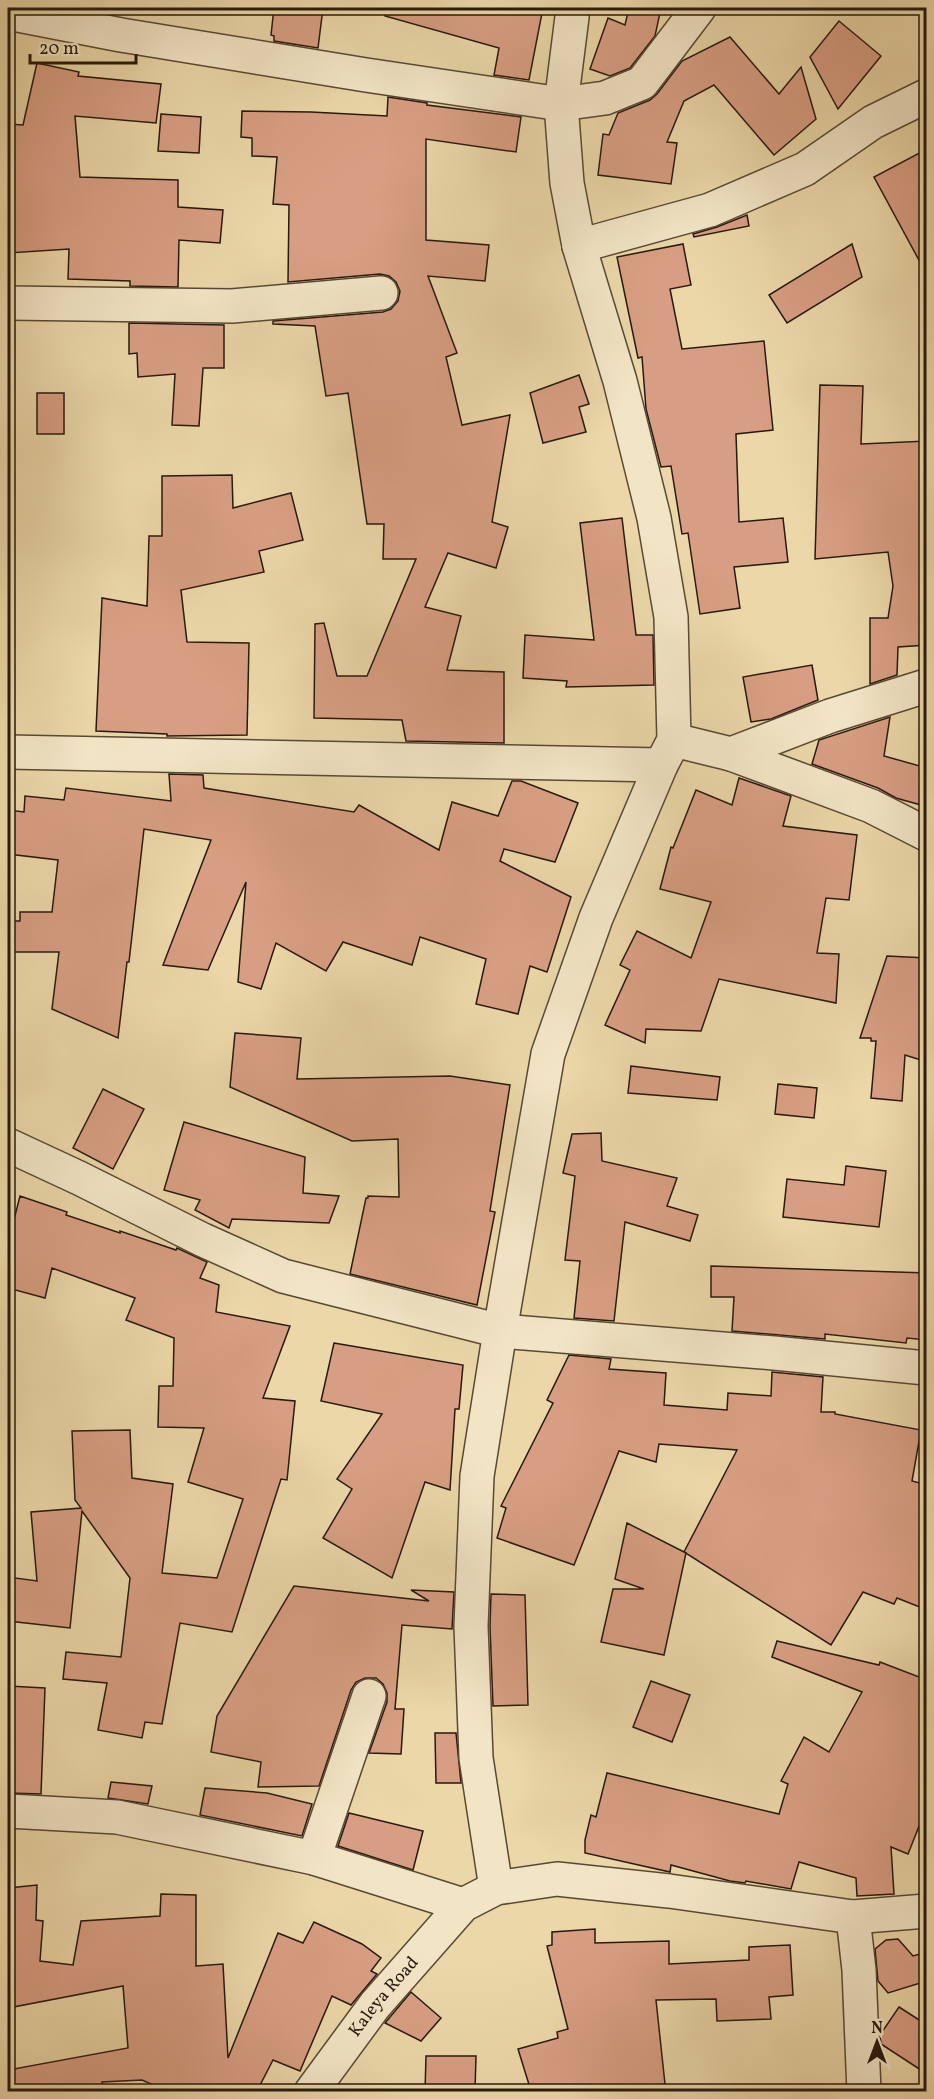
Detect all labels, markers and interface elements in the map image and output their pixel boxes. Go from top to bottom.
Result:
scale bar [30,27,136,65]
text: 20 m [39,37,79,62]
street label: Kaleya Road [343,1951,425,2042]
north arrow [847,2012,907,2072]
text: N [871,2018,883,2040]

